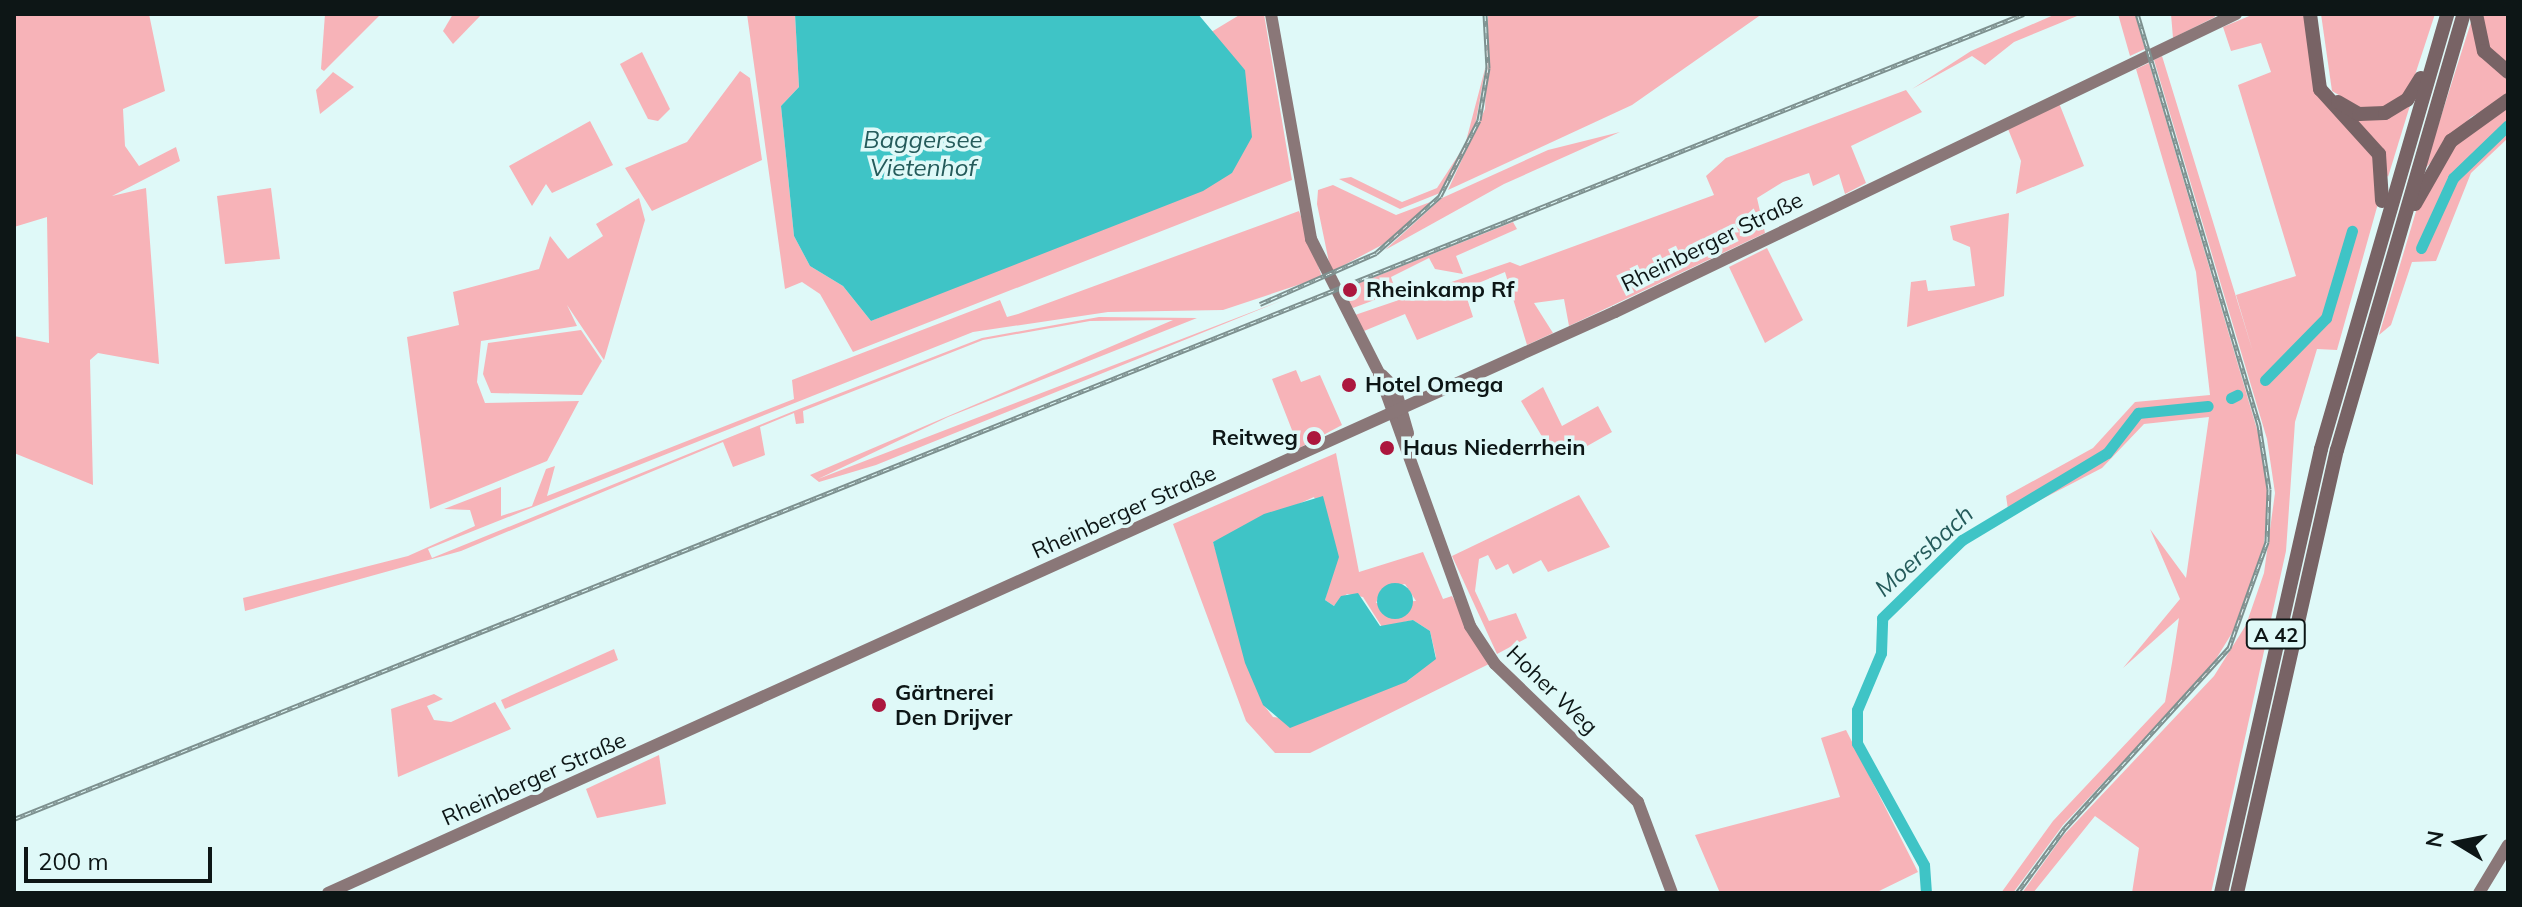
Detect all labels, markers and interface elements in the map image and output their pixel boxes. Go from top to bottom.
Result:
water label: Baggersee Vietenhof [863,126,983,182]
street label: Rheinberger Straße [1617,187,1807,297]
place label: Rheinkamp Rf [1366,277,1514,303]
marker: Rheinkamp Rf [1341,281,1359,299]
place label: Hotel Omega [1365,372,1503,398]
marker: Hotel Omega [1340,376,1358,394]
place label: Reitweg [1212,425,1298,451]
marker: Reitweg [1305,429,1323,447]
place label: Haus Niederrhein [1403,435,1586,461]
marker: Haus Niederrhein [1378,439,1396,457]
street label: Rheinberger Straße [1028,460,1220,564]
water label: Moersbach [1869,499,1979,603]
road number: A 42 [2244,618,2308,650]
street label: Hoher Weg [1501,640,1603,740]
place label: Gärtnerei Den Drijver [895,679,1012,730]
marker: Gärtnerei Den Drijver [870,696,888,714]
street label: Rheinberger Straße [438,727,630,831]
north arrow [2418,803,2498,883]
text: N [2419,828,2450,849]
scale bar [28,831,216,881]
text: 200 m [38,846,109,876]

